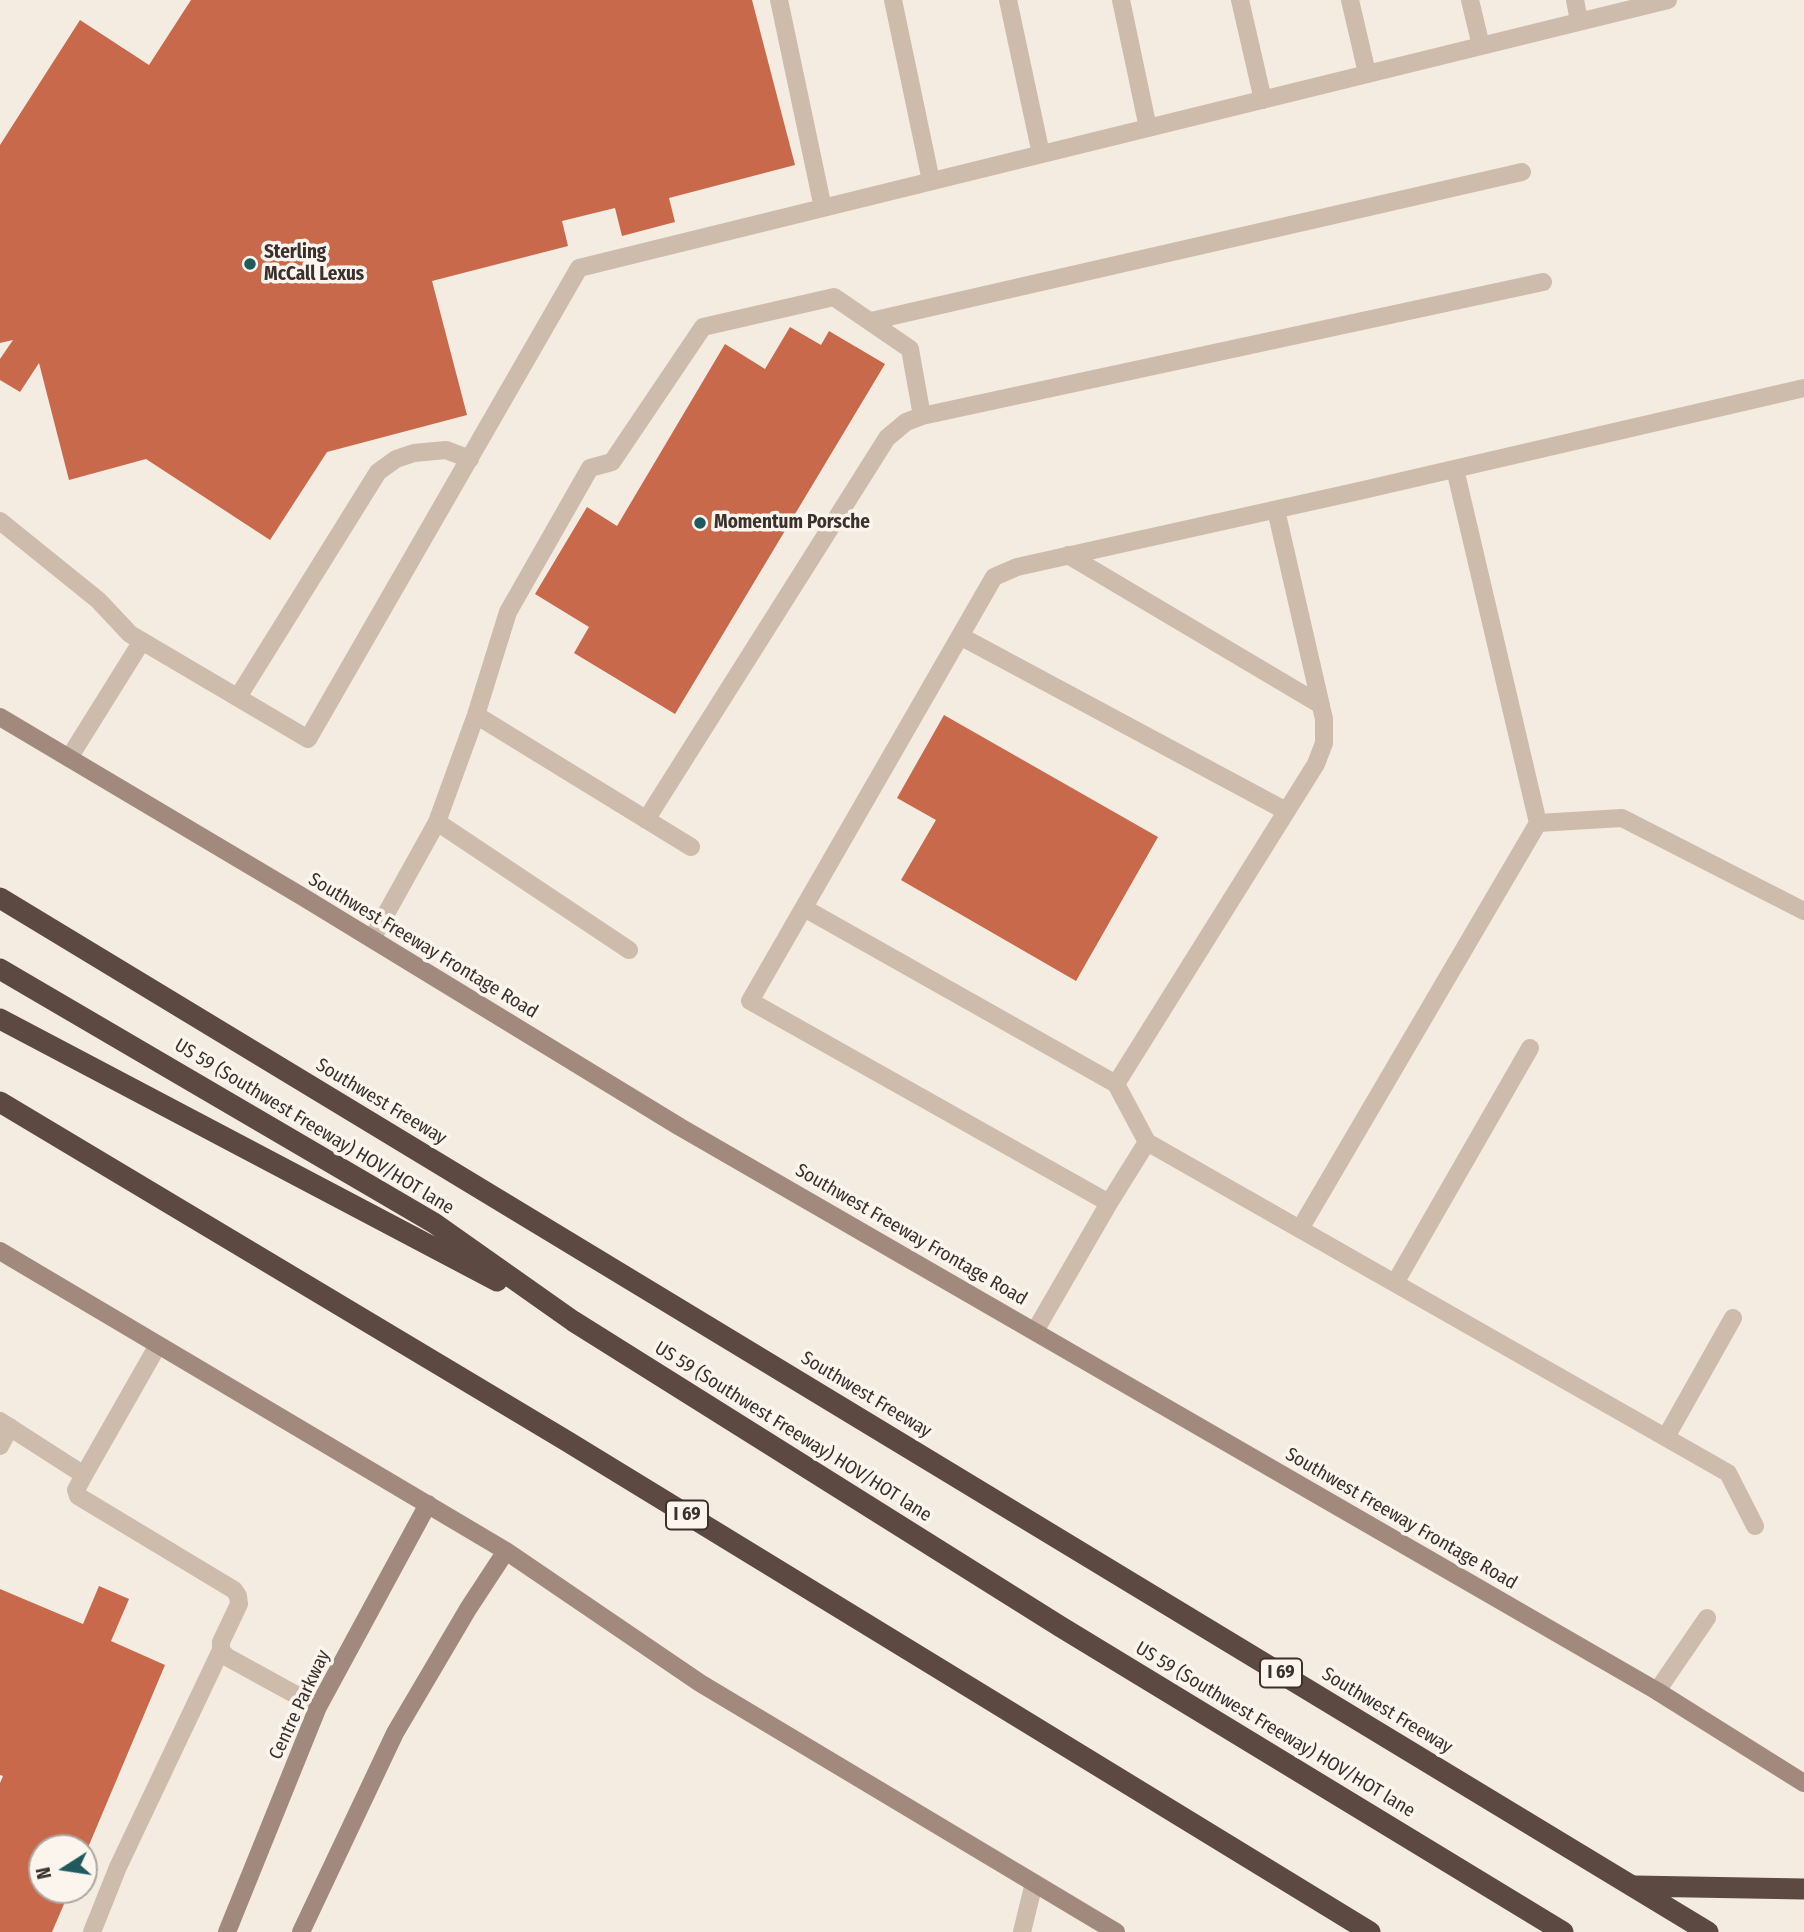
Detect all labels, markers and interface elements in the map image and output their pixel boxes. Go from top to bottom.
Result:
place label: Sterling McCall Lexus [264,242,364,286]
marker: Sterling McCall Lexus [242,256,258,272]
place label: Momentum Porsche [714,512,870,534]
marker: Momentum Porsche [692,515,708,531]
street label: Southwest Freeway Frontage Road [304,868,542,1024]
street label: US 59 (Southwest Freeway) HOV/HOT lane [170,1034,458,1220]
street label: Southwest Freeway [312,1054,450,1150]
street label: Southwest Freeway Frontage Road [791,1159,1031,1311]
street label: US 59 (Southwest Freeway) HOV/HOT lane [650,1337,936,1527]
street label: Southwest Freeway [797,1347,935,1443]
street label: Southwest Freeway Frontage Road [1281,1443,1521,1595]
road number: I 69 [666,1500,708,1530]
street label: US 59 (Southwest Freeway) HOV/HOT lane [1131,1637,1419,1823]
street label: Centre Parkway [265,1647,335,1763]
road number: I 69 [1260,1658,1302,1688]
street label: Southwest Freeway [1318,1663,1456,1759]
north arrow [28,1834,98,1904]
text: N [31,1865,56,1881]

